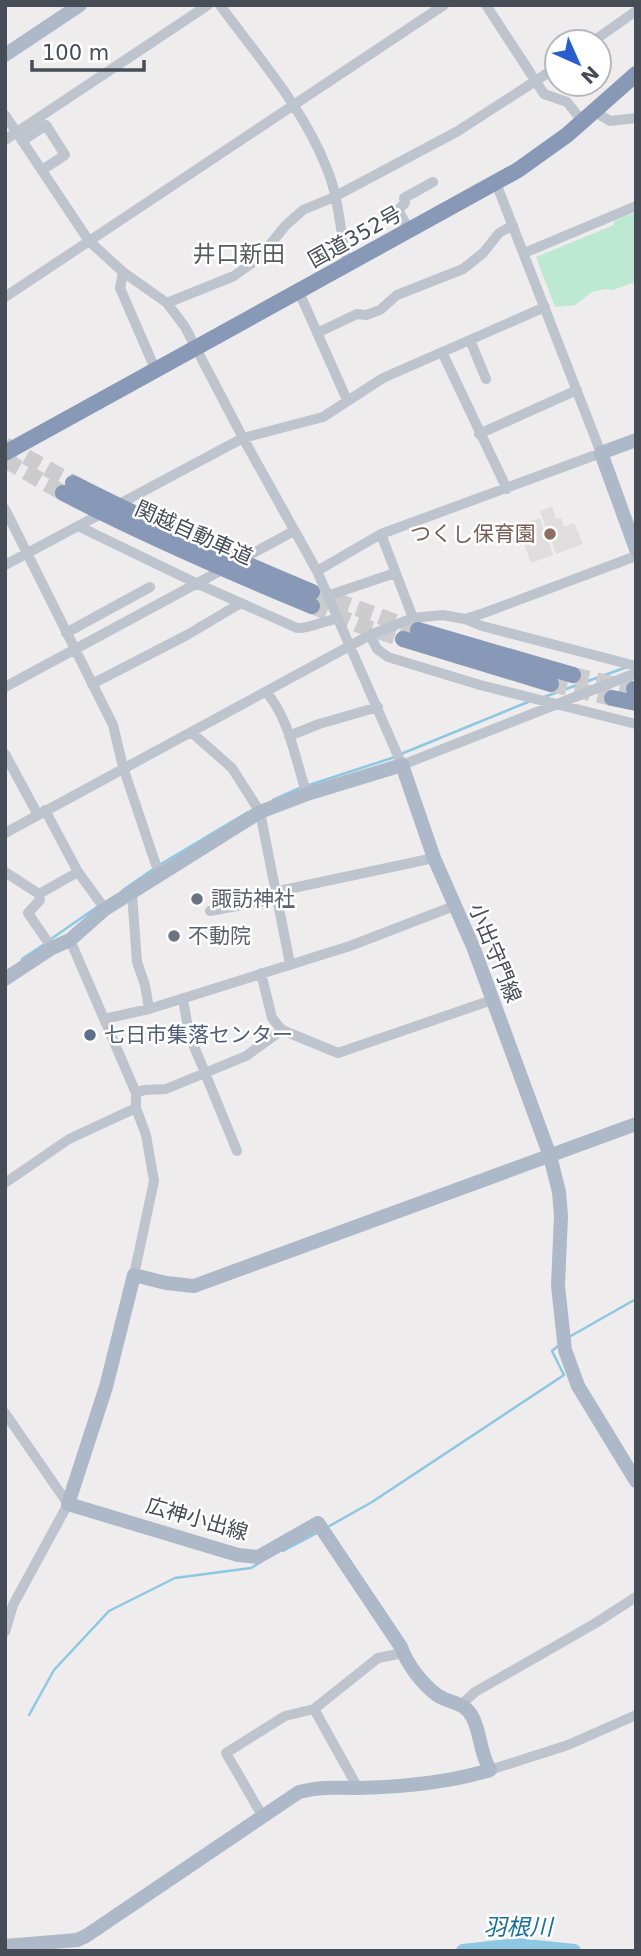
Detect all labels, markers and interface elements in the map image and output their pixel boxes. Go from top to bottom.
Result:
scale bar [32,28,144,72]
north arrow [543,28,613,98]
text: 100 m [42,41,109,65]
text: N [577,62,603,88]
street label: 国道352号 [304,202,406,272]
district label: 井口新田 [193,241,285,267]
street label: 関越自動車道 [132,496,256,570]
place label: つくし保育園 [410,522,536,546]
marker: つくし保育園 [542,526,558,542]
place label: 諏訪神社 [211,887,295,911]
marker: 諏訪神社 [189,891,205,907]
street label: 小出守門線 [464,900,526,1006]
place label: 不動院 [188,924,251,948]
marker: 不動院 [166,928,182,944]
place label: 七日市集落センター [104,1023,293,1047]
marker: 七日市集落センター [82,1027,98,1043]
street label: 広神小出線 [143,1493,251,1545]
water label: 羽根川 [484,1914,556,1940]

